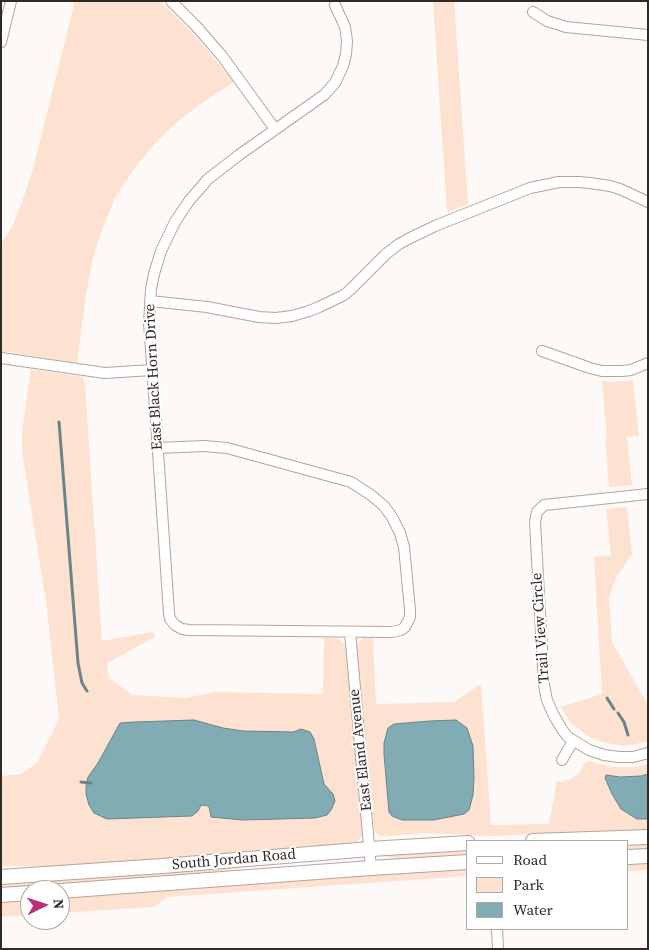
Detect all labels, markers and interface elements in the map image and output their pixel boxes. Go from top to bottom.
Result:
street label: East Black Horn Drive [141,303,167,451]
street label: Trail View Circle [528,572,554,684]
street label: East Eland Avenue [346,688,376,812]
legend [467,840,629,930]
street label: South Jordan Road [171,846,297,874]
text: Road [513,849,547,870]
text: Park [513,874,544,895]
north arrow [20,880,70,930]
text: N [49,898,69,910]
text: Water [513,899,553,920]

